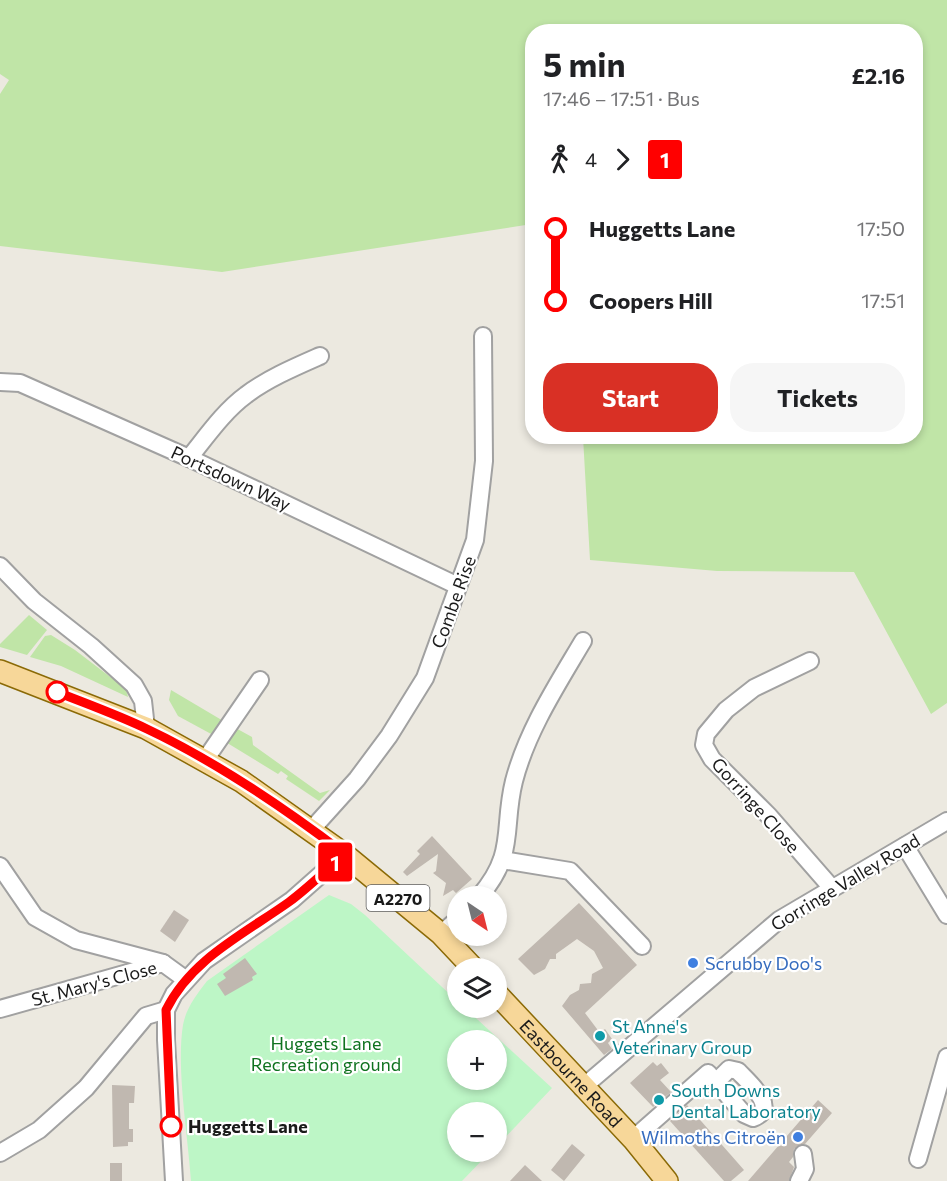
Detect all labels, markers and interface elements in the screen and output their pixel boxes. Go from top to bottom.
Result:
text: 5 min [543,43,626,84]
text: £2.16 [851,62,905,89]
text: 17:46 – 17:51 · Bus [543,86,700,110]
icon: walk [543,143,576,176]
icon: forward [606,143,639,176]
text: 4 [585,147,597,171]
text: 1 [660,147,670,172]
text: Huggetts Lane [589,215,735,242]
text: 17:50 [857,216,905,240]
text: Coopers Hill [589,287,713,314]
text: 17:51 [861,288,905,312]
button: Start [543,363,718,432]
button: Tickets [730,363,905,432]
street label: Portsdown Way [168,441,294,515]
street label: Combe Rise [426,553,480,651]
unlabelled marker [46,681,68,703]
street label: Gorringe Close [707,753,805,857]
street label: Gorringe Valley Road [767,829,923,935]
line badge: 1 [316,842,354,882]
text: 1 [330,850,340,875]
road number: A2270 [366,885,430,911]
north arrow [447,886,507,946]
map controls [447,886,507,1162]
place label: Scrubby Doo's [705,952,822,974]
street label: St. Mary's Close [29,956,159,1010]
marker: Scrubby Doo's [686,956,700,970]
button: layers [447,958,507,1018]
street label: Eastbourne Road [515,1015,627,1132]
place label: St Anne's Veterinary Group [612,1015,752,1058]
marker: St Anne's Veterinary Group [593,1029,607,1043]
button: + [447,1030,507,1090]
park label: Huggets Lane Recreation ground [251,1032,401,1075]
place label: South Downs Dental Laboratory [671,1079,821,1122]
marker: South Downs Dental Laboratory [652,1093,666,1107]
button: − [447,1102,507,1162]
marker: Huggetts Lane [160,1115,182,1137]
place label: Huggetts Lane [188,1115,308,1137]
place label: Wilmoths Citroën [641,1126,786,1148]
marker: Wilmoths Citroën [791,1130,805,1144]

